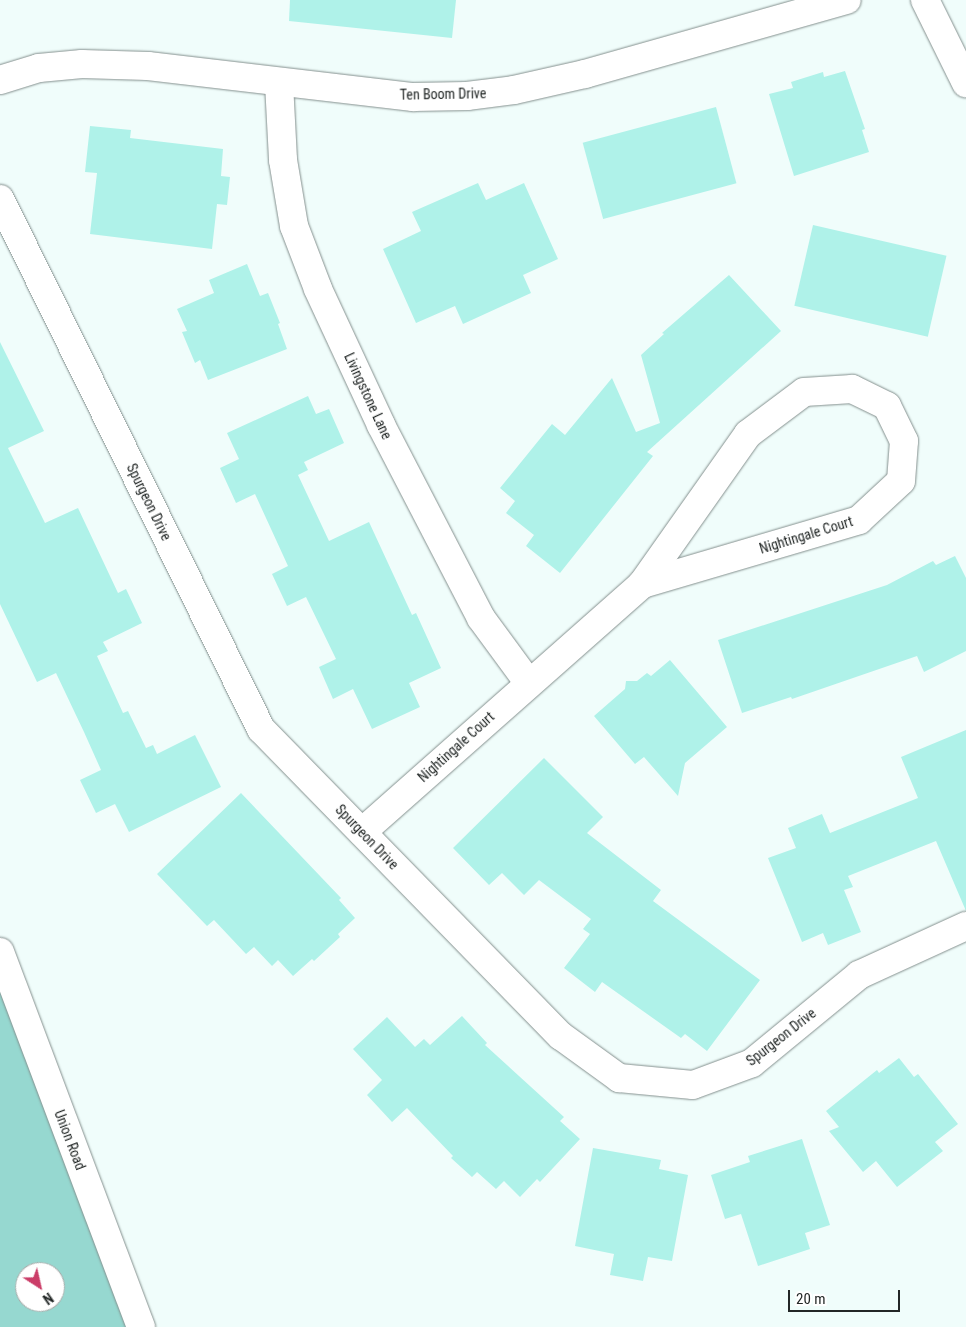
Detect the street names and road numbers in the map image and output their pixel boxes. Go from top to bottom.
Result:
street label: Ten Boom Drive [400,85,486,103]
street label: Livingstone Lane [341,350,395,442]
street label: Spurgeon Drive [123,461,175,543]
street label: Nightingale Court [757,513,855,557]
street label: Nightingale Court [414,708,498,786]
street label: Spurgeon Drive [332,801,402,873]
street label: Spurgeon Drive [743,1005,819,1069]
street label: Union Road [51,1108,89,1172]

